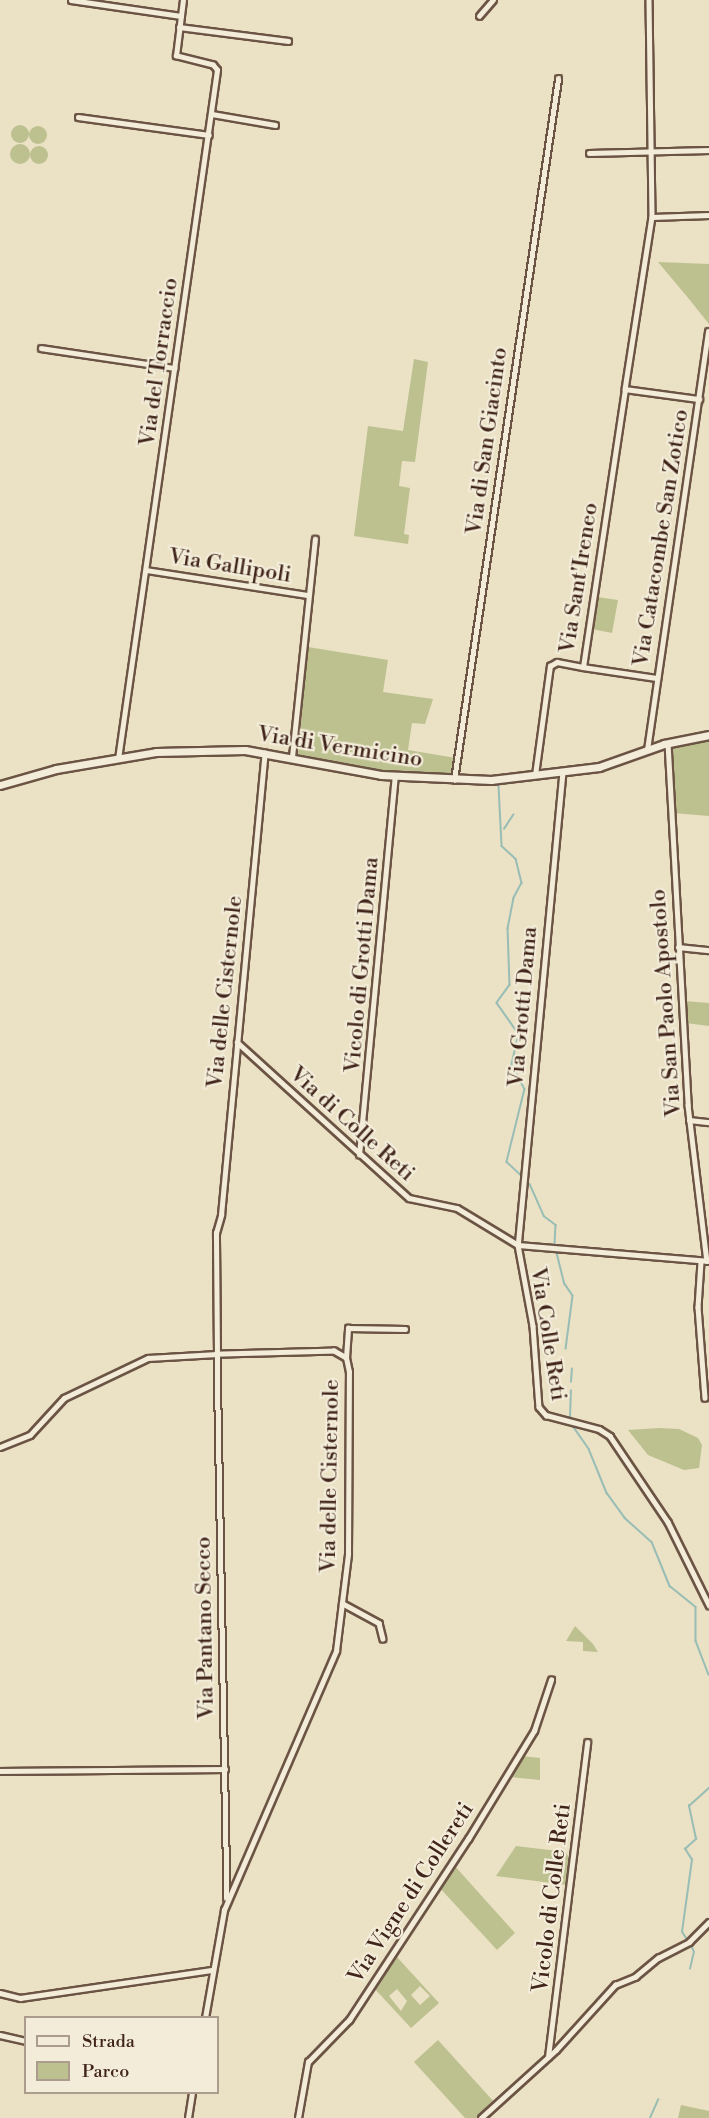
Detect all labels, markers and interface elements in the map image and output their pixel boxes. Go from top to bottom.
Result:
street label: Via del Torraccio [134,276,184,448]
street label: Via di San Giacinto [461,346,513,536]
street label: Via Catacombe San Zotico [628,407,694,669]
street label: Via Sant'Ireneo [554,501,604,655]
street label: Via Gallipoli [167,543,293,589]
street label: Via di Vermicino [255,721,425,773]
street label: Vicolo di Grotti Dama [339,856,385,1074]
street label: Via San Paolo Apostolo [645,888,687,1118]
street label: Via delle Cisternole [202,894,248,1090]
street label: Via Grotti Dama [503,926,543,1088]
street label: Via di Colle Reti [284,1061,420,1187]
street label: Via Colle Reti [524,1265,572,1403]
street label: Via delle Cisternole [315,1379,345,1573]
street label: Via Pantano Secco [190,1536,220,1720]
street label: Via Vigne di Collereti [343,1797,479,1989]
street label: Vicolo di Colle Reti [527,1802,577,1994]
legend [24,2016,219,2094]
text: Strada [82,2030,135,2053]
text: Parco [82,2060,129,2083]

